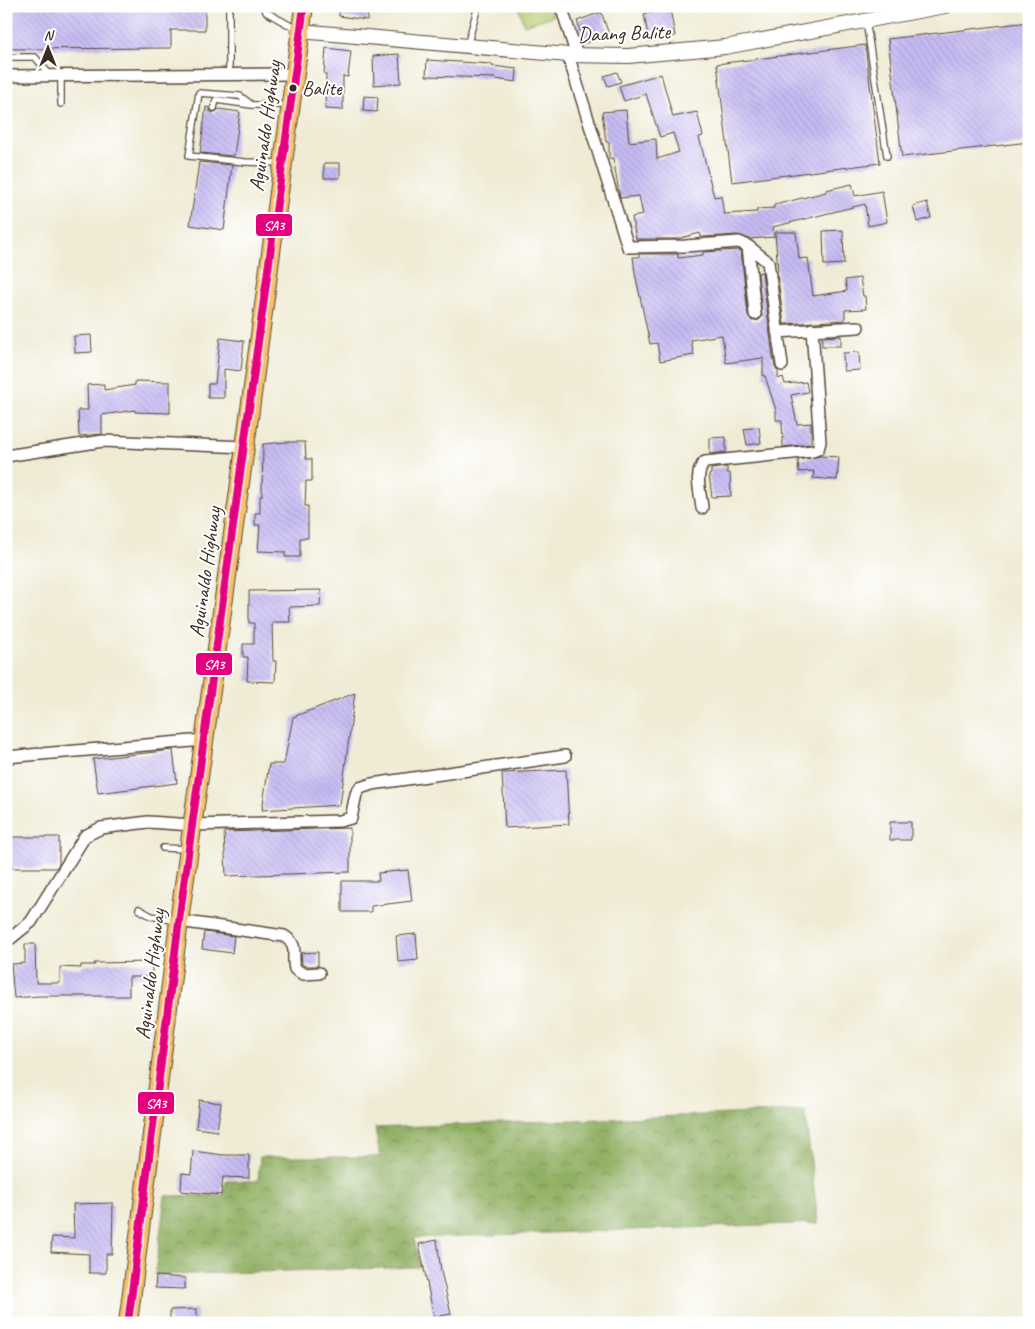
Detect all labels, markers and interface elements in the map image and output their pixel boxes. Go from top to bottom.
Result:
street label: Daang Balite [577,18,672,48]
north arrow [22,22,72,72]
text: N [44,27,55,44]
street label: Aguinaldo Highway [243,57,287,193]
place label: Balite [302,76,343,101]
marker: Balite [288,83,298,93]
line badge: SA3 [255,213,293,237]
text: SA3 [264,217,286,234]
street label: Aguinaldo Highway [183,503,227,639]
line badge: SA3 [195,652,233,676]
text: SA3 [204,656,226,673]
street label: Aguinaldo Highway [129,905,171,1041]
line badge: SA3 [137,1091,175,1115]
text: SA3 [146,1095,168,1112]

